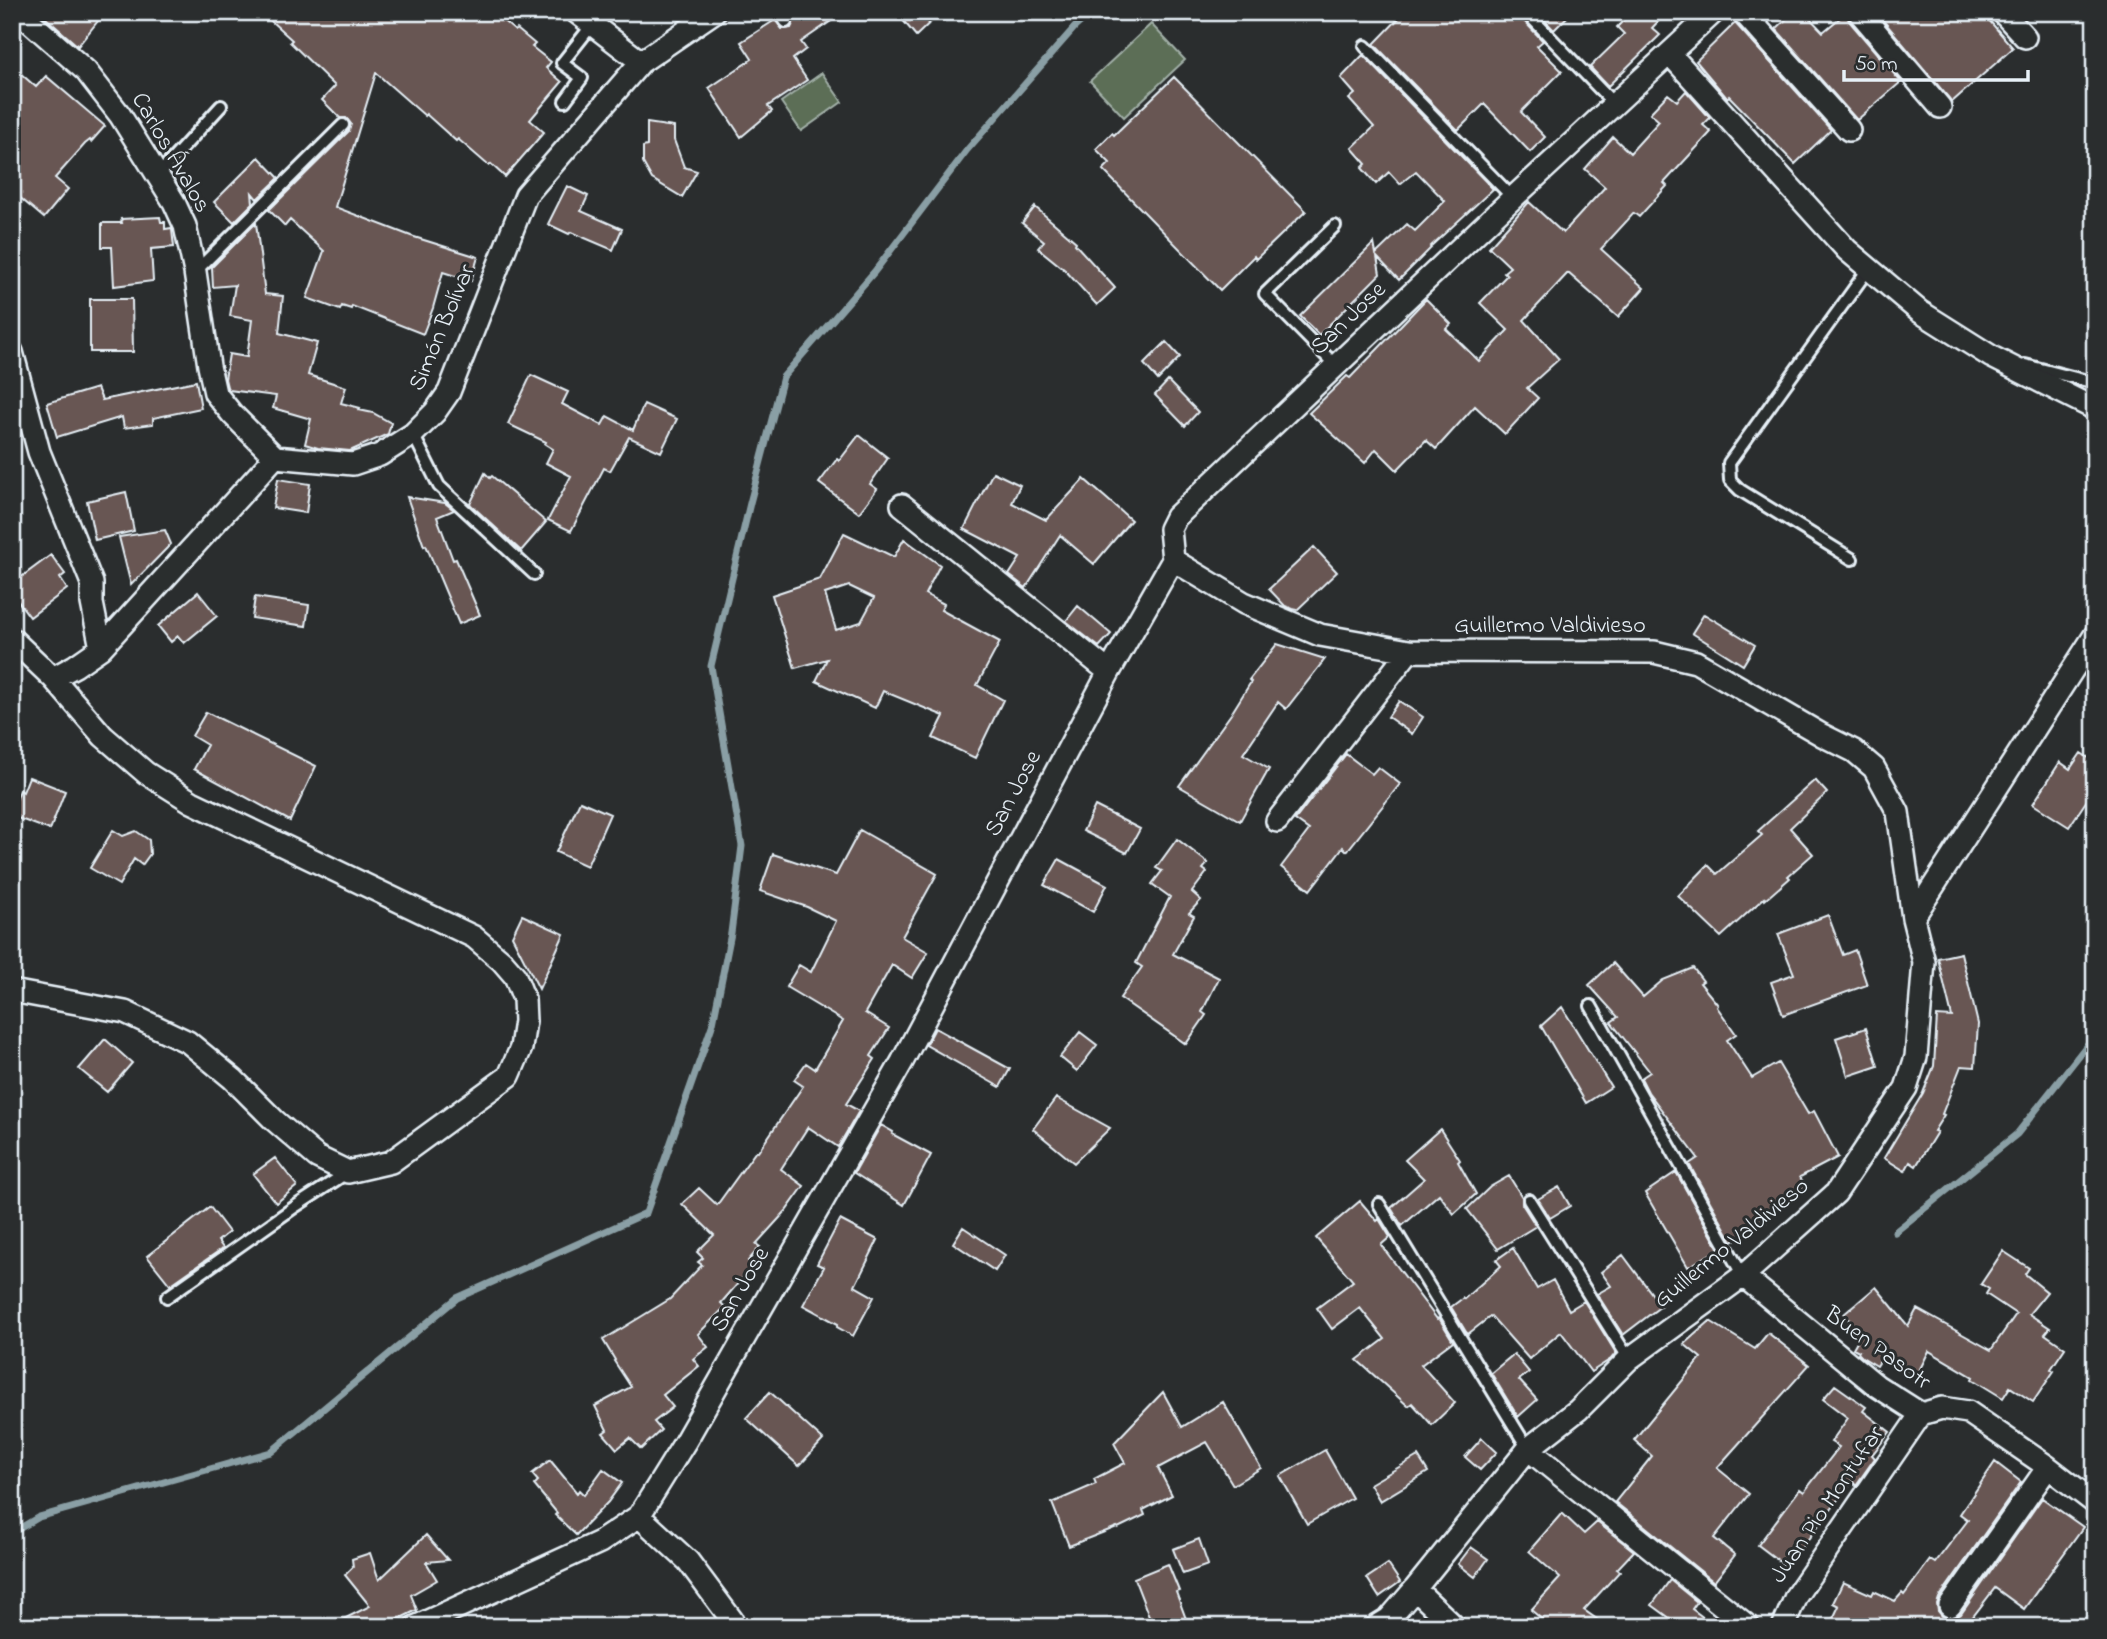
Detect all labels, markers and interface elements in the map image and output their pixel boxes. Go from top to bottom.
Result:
scale bar [1844,38,2028,82]
text: 50 m [1855,50,1898,80]
street label: Carlos Ávalos [121,86,219,220]
street label: Simón Bolívar [401,259,486,397]
street label: San Jose [1303,274,1395,364]
street label: Guillermo Valdivieso [1454,609,1646,644]
street label: San Jose [977,744,1051,843]
street label: Guillermo Valdivieso [1647,1170,1817,1318]
street label: San Jose [703,1241,780,1339]
street label: Buen Pasotr [1816,1298,1938,1400]
street label: Juan Pio Montufar [1762,1419,1894,1591]

